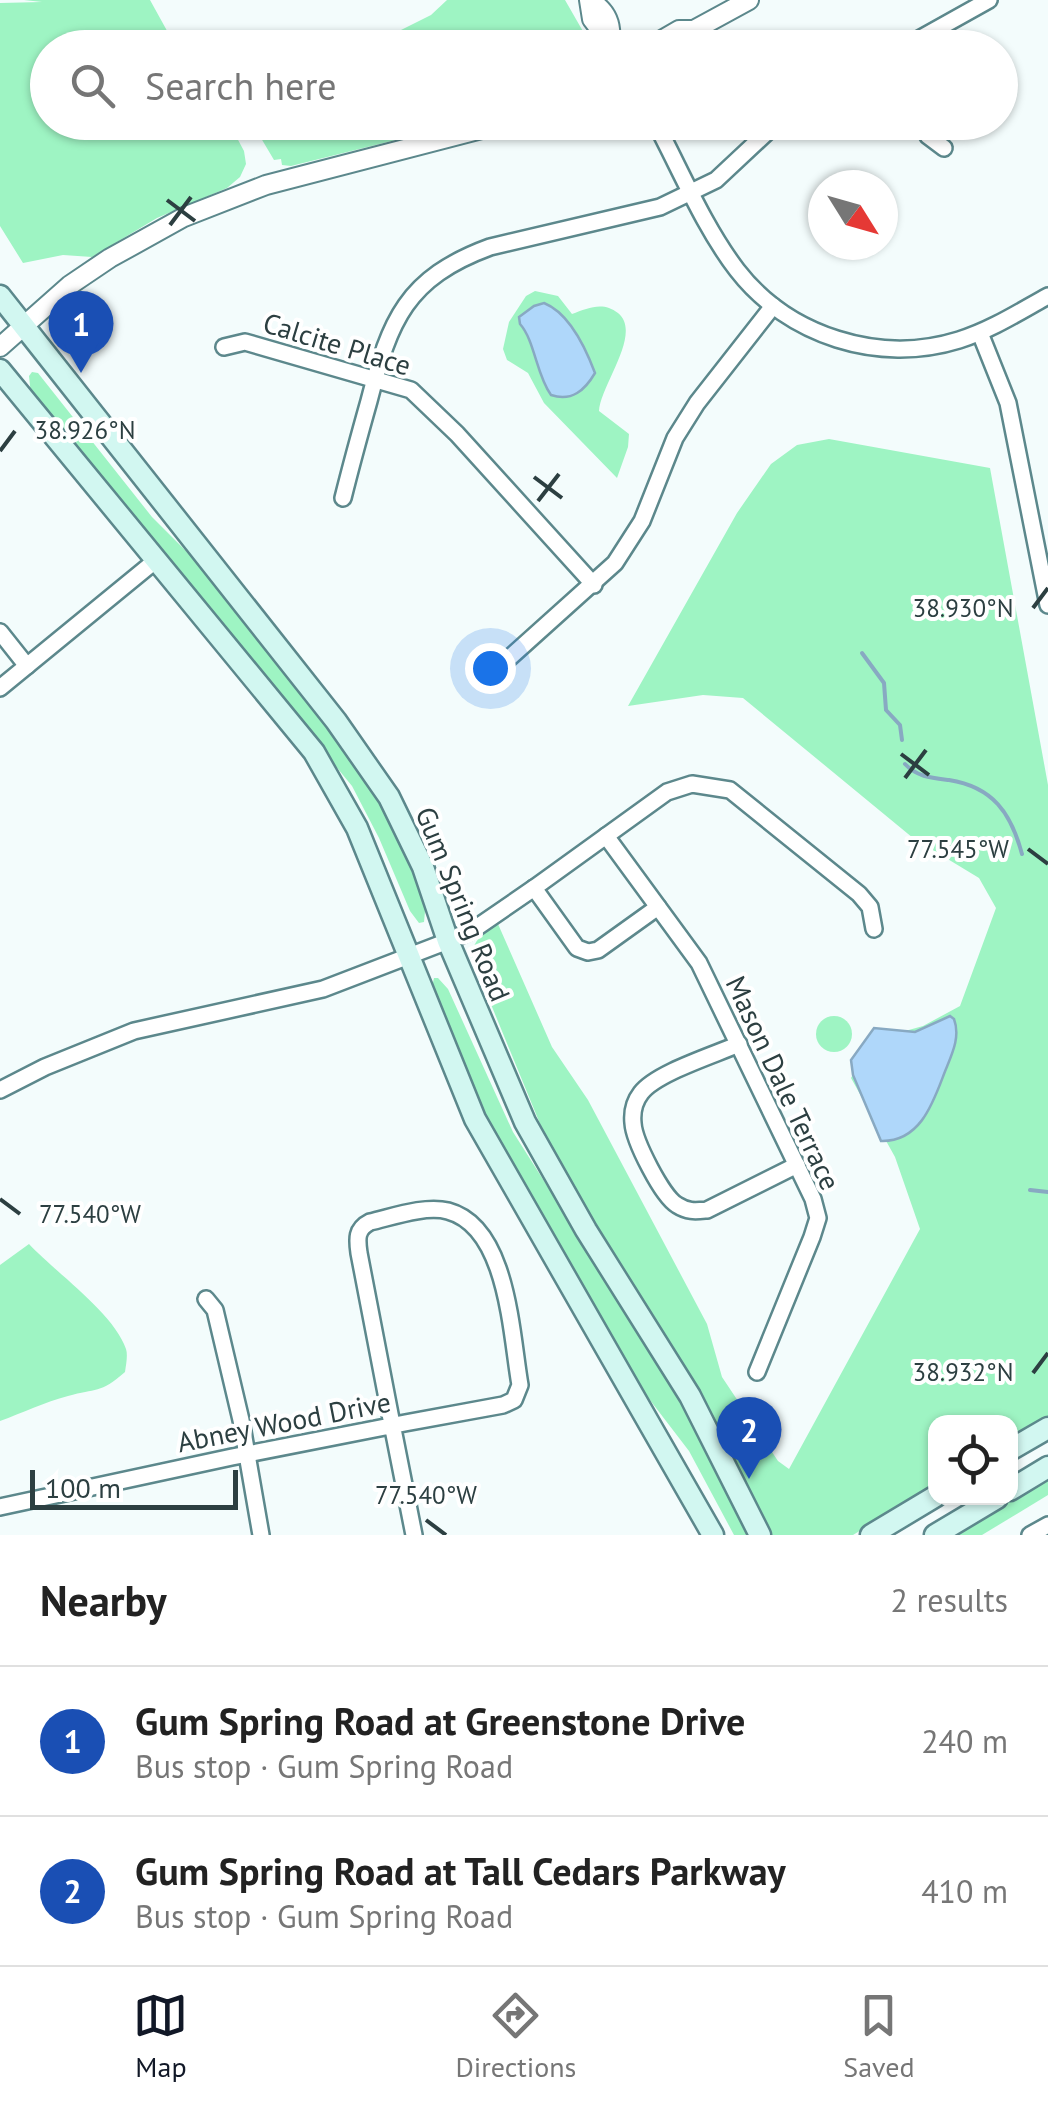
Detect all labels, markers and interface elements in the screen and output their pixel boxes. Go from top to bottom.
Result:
search box [30,30,1018,140]
icon: search [65,58,120,113]
text: Search here [145,61,337,110]
north arrow [808,170,898,260]
pin: 1 [48,290,114,373]
street label: Calcite Place [259,304,415,384]
text: 38.926°N [35,414,135,446]
text: 38.930°N [913,592,1013,624]
your location [465,643,516,694]
street label: Gum Spring Road [408,801,519,1007]
text: 77.545°W [907,833,1009,865]
street label: Mason Dale Terrace [718,970,849,1196]
text: 77.540°W [39,1198,141,1230]
text: 38.932°N [913,1356,1013,1388]
street label: Abney Wood Drive [174,1383,394,1460]
pin: 2 [716,1396,782,1479]
map controls [928,1415,1018,1505]
button: locate [928,1415,1018,1505]
scale bar [30,1465,238,1510]
text: 100 m [45,1469,121,1506]
text: 77.540°W [375,1479,477,1511]
text: Nearby [40,1573,167,1628]
text: 2 results [890,1579,1008,1621]
text: Gum Spring Road at Greenstone Drive [135,1696,745,1745]
text: 1 [63,1720,82,1762]
text: 240 m [921,1720,1008,1762]
text: Bus stop · Gum Spring Road [135,1745,513,1787]
text: Gum Spring Road at Tall Cedars Parkway [135,1846,786,1895]
text: 2 [63,1870,82,1912]
text: 410 m [921,1870,1008,1912]
text: Bus stop · Gum Spring Road [135,1895,513,1937]
tab: Map [133,1988,188,2085]
tab: Directions [455,1988,576,2085]
tab: Saved [843,1988,915,2085]

